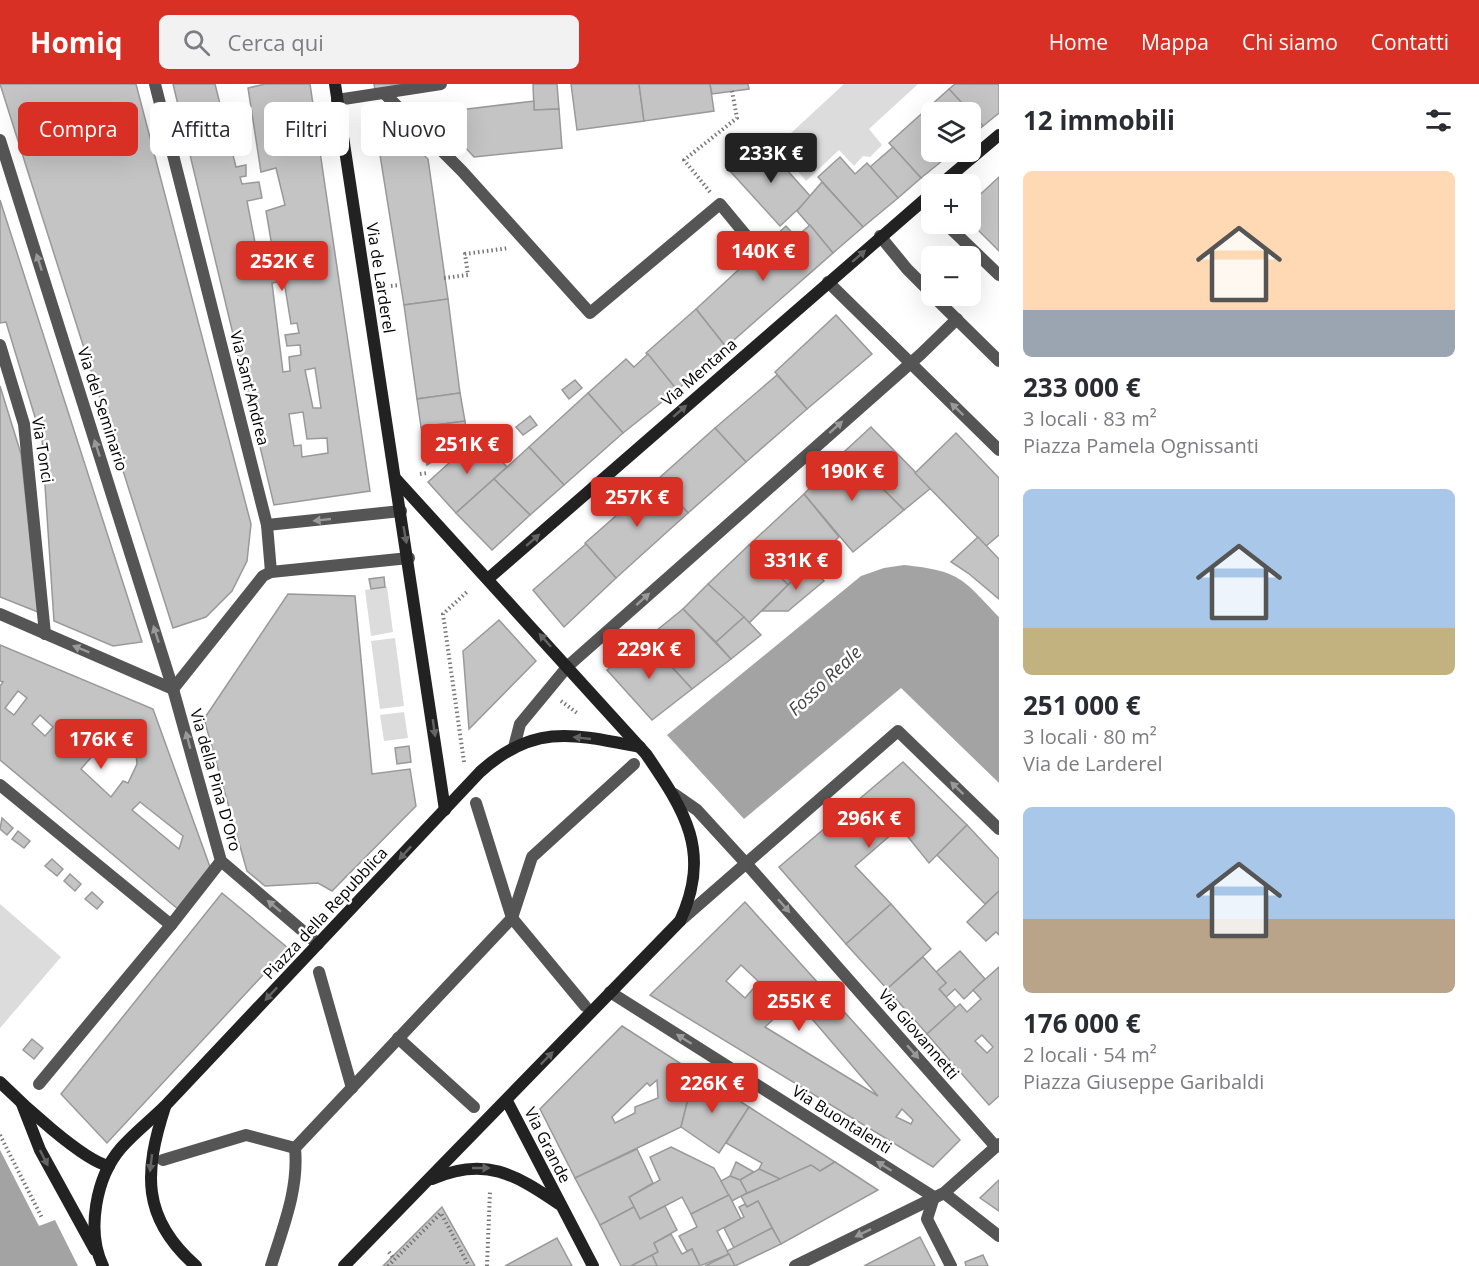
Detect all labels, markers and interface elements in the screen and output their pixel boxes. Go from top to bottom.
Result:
search box [159,15,579,69]
text: Homiq [30,23,123,61]
icon: search [180,26,213,59]
text: Cerca qui [228,27,324,57]
text: Home [1049,28,1108,56]
text: Mappa [1141,28,1209,56]
text: Chi siamo [1242,28,1338,56]
text: Contatti [1371,28,1449,56]
chip: Compra [18,102,138,156]
chip: Affitta [150,102,252,156]
chip: Filtri [264,102,349,156]
chip: Nuovo [361,102,467,156]
map controls [921,102,981,306]
button: layers [921,102,981,162]
text: 12 immobili [1023,102,1175,138]
icon: filters [1422,104,1455,137]
pin: 233K € [722,133,820,184]
text: 233K € [739,139,803,166]
button: + [921,174,981,234]
icon: home [1185,210,1293,318]
street label: Via de Larderel [361,221,401,335]
pin: 140K € [714,231,812,282]
text: 140K € [731,237,795,264]
pin: 252K € [233,241,331,292]
button: − [921,246,981,306]
text: 252K € [250,247,314,274]
one-way arrow [851,249,866,263]
one-way arrow [33,253,43,271]
street label: Via Sant'Andrea [225,328,275,448]
street label: Via Mentana [657,333,741,411]
street label: Via del Seminario [73,344,133,474]
text: 233 000 € [1023,369,1141,405]
one-way arrow [950,402,965,416]
one-way arrow [672,405,687,418]
text: 3 locali · 83 m² [1023,405,1157,432]
street label: Via Tonci [27,415,59,485]
one-way arrow [828,421,843,434]
pin: 251K € [418,424,516,475]
text: 251K € [435,430,499,457]
text: Piazza Pamela Ognissanti [1023,432,1259,459]
one-way arrow [92,439,101,457]
pin: 190K € [803,451,901,502]
text: 190K € [820,457,884,484]
pin: 257K € [588,477,686,528]
text: 257K € [605,483,669,510]
one-way arrow [312,515,331,524]
one-way arrow [401,526,410,545]
icon: home [1185,528,1293,636]
one-way arrow [525,534,540,547]
pin: 331K € [747,540,845,591]
text: 331K € [764,546,828,573]
one-way arrow [635,592,651,605]
one-way arrow [151,625,160,643]
pin: 229K € [600,629,698,680]
one-way arrow [538,633,552,648]
text: 229K € [617,635,681,662]
water label: Fosso Reale [782,640,866,720]
one-way arrow [72,644,90,654]
text: 251 000 € [1023,687,1141,723]
street label: Via della Pina D'Oro [185,706,247,854]
pin: 176K € [52,719,150,770]
one-way arrow [429,719,438,738]
text: 3 locali · 80 m² [1023,723,1157,750]
text: 176K € [69,725,133,752]
one-way arrow [182,731,192,749]
one-way arrow [572,733,591,743]
text: Via de Larderel [1023,750,1163,777]
one-way arrow [950,782,965,795]
pin: 296K € [820,798,918,849]
text: 296K € [837,804,901,831]
street label: Piazza della Repubblica [258,842,392,984]
one-way arrow [398,845,412,860]
icon: home [1185,846,1293,954]
one-way arrow [777,898,790,913]
one-way arrow [267,900,282,913]
pin: 255K € [750,981,848,1032]
street label: Via Giovannetti [874,984,964,1084]
one-way arrow [264,987,278,1002]
text: 255K € [767,987,831,1014]
text: 176 000 € [1023,1005,1141,1041]
one-way arrow [676,1034,692,1045]
text: 2 locali · 54 m² [1023,1041,1157,1068]
one-way arrow [906,1044,919,1059]
one-way arrow [540,1051,554,1066]
pin: 226K € [663,1063,761,1114]
text: Piazza Giuseppe Garibaldi [1023,1068,1264,1095]
text: 226K € [680,1069,744,1096]
street label: Via Buontalenti [788,1080,896,1158]
street label: Via Grande [520,1103,576,1187]
one-way arrow [38,1149,48,1167]
one-way arrow [147,1153,156,1172]
one-way arrow [877,1160,893,1172]
one-way arrow [472,1163,491,1173]
one-way arrow [854,1228,871,1237]

